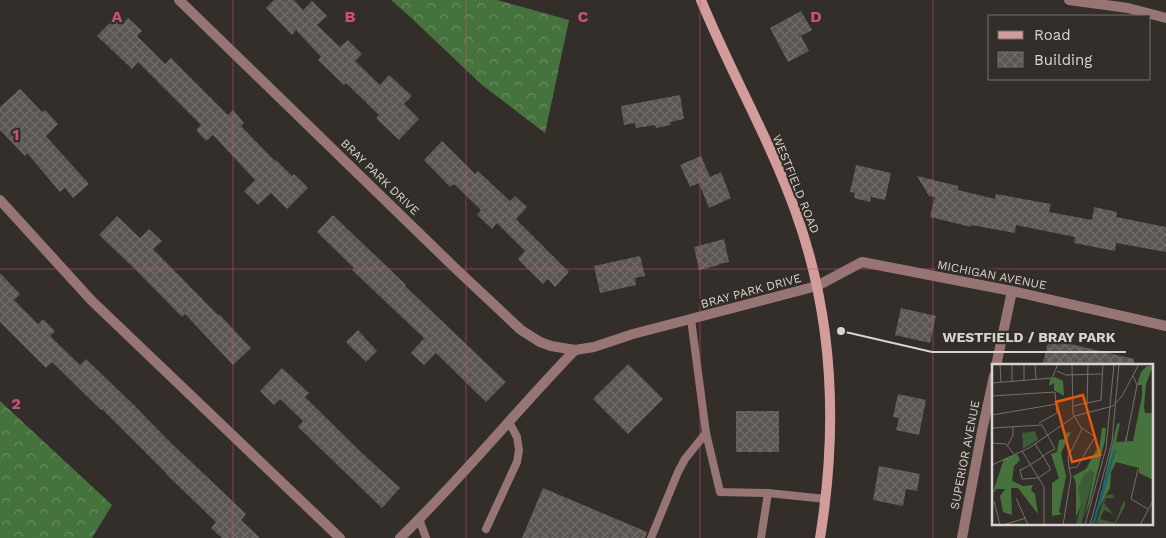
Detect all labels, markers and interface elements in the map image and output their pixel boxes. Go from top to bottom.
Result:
text: A [112,7,123,26]
text: B [345,7,356,26]
text: C [578,7,589,26]
text: D [810,7,822,26]
legend [988,15,1151,80]
text: Road [1034,26,1071,44]
text: Building [1034,51,1092,69]
text: 1 [13,125,19,144]
street label: WESTFIELD ROAD [770,133,822,235]
street label: BRAY PARK DRIVE [338,136,422,218]
street label: MICHIGAN AVENUE [936,258,1048,293]
street label: BRAY PARK DRIVE [699,271,803,311]
callout: WESTFIELD / BRAY PARK [932,323,1126,352]
text: WESTFIELD / BRAY PARK [943,329,1116,345]
inset map [992,364,1154,526]
text: 2 [11,394,21,413]
street label: SUPERIOR AVENUE [948,399,983,511]

